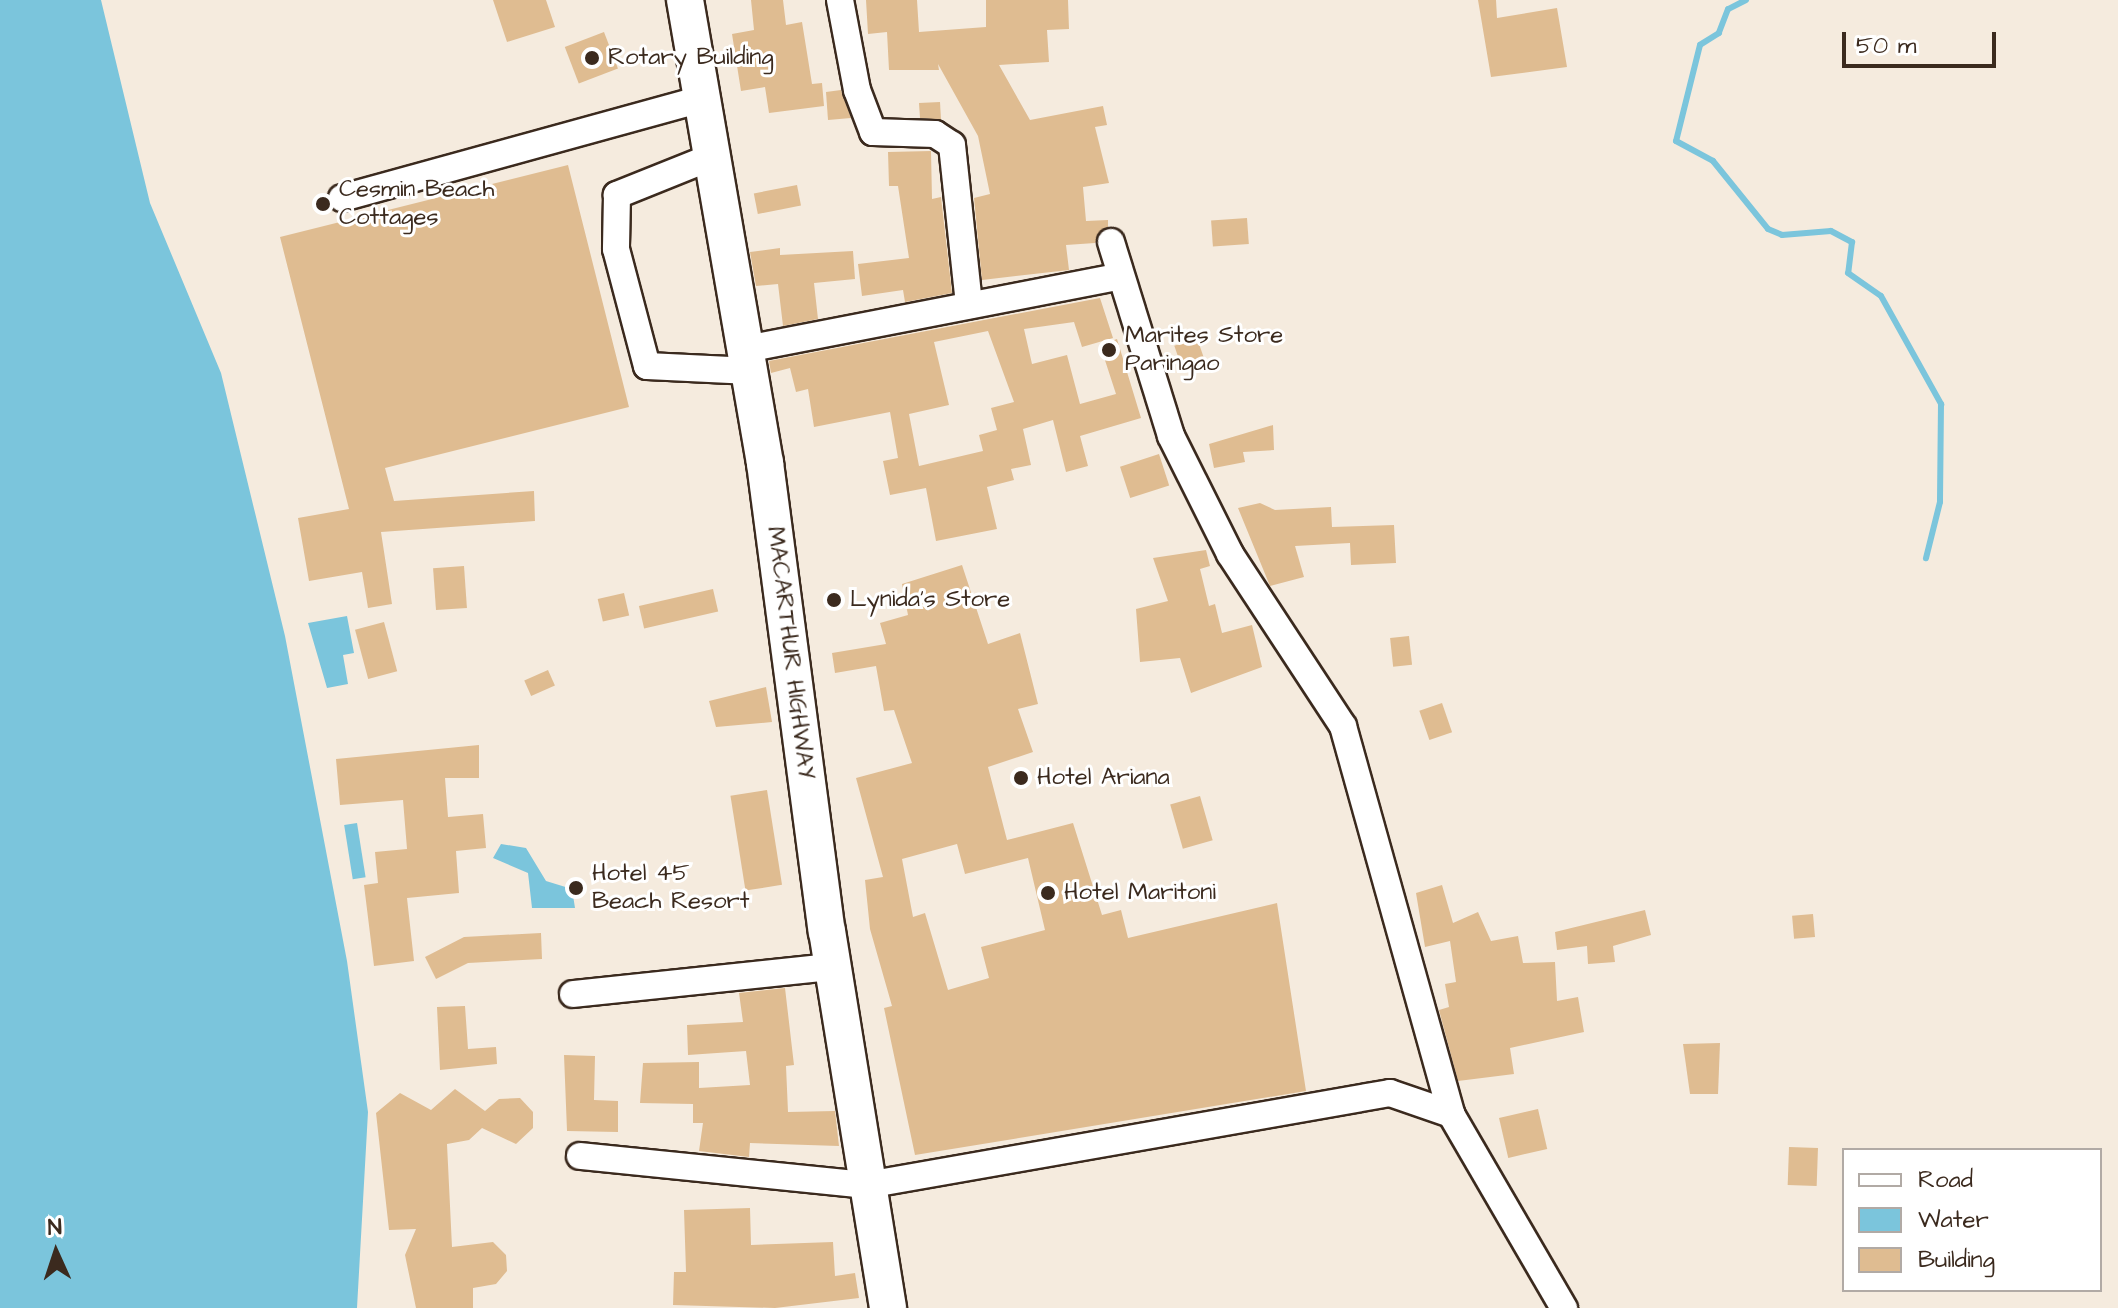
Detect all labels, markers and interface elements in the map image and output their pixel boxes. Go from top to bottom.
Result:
scale bar [1846,16,2000,66]
text: 50 m [1856,29,1916,63]
place label: Rotary Building [608,44,774,72]
marker: Rotary Building [583,49,601,67]
place label: Cesmin Beach Cottages [339,176,494,232]
marker: Cesmin Beach Cottages [314,195,332,213]
place label: Marites Store Paringao [1125,322,1283,378]
marker: Marites Store Paringao [1100,341,1118,359]
street label: MACARTHUR HIGHWAY [760,525,820,781]
place label: Lynida's Store [850,586,1010,614]
marker: Lynida's Store [825,591,843,609]
place label: Hotel Ariana [1037,764,1170,792]
marker: Hotel Ariana [1012,769,1030,787]
place label: Hotel 45 Beach Resort [592,860,750,916]
marker: Hotel 45 Beach Resort [567,879,585,897]
place label: Hotel Maritoni [1064,879,1216,907]
marker: Hotel Maritoni [1039,884,1057,902]
legend [1842,1148,2102,1292]
text: Road [1918,1163,1973,1197]
text: Water [1918,1203,1989,1237]
north arrow [16,1212,96,1292]
text: N [47,1212,62,1243]
text: Building [1918,1243,1995,1277]

